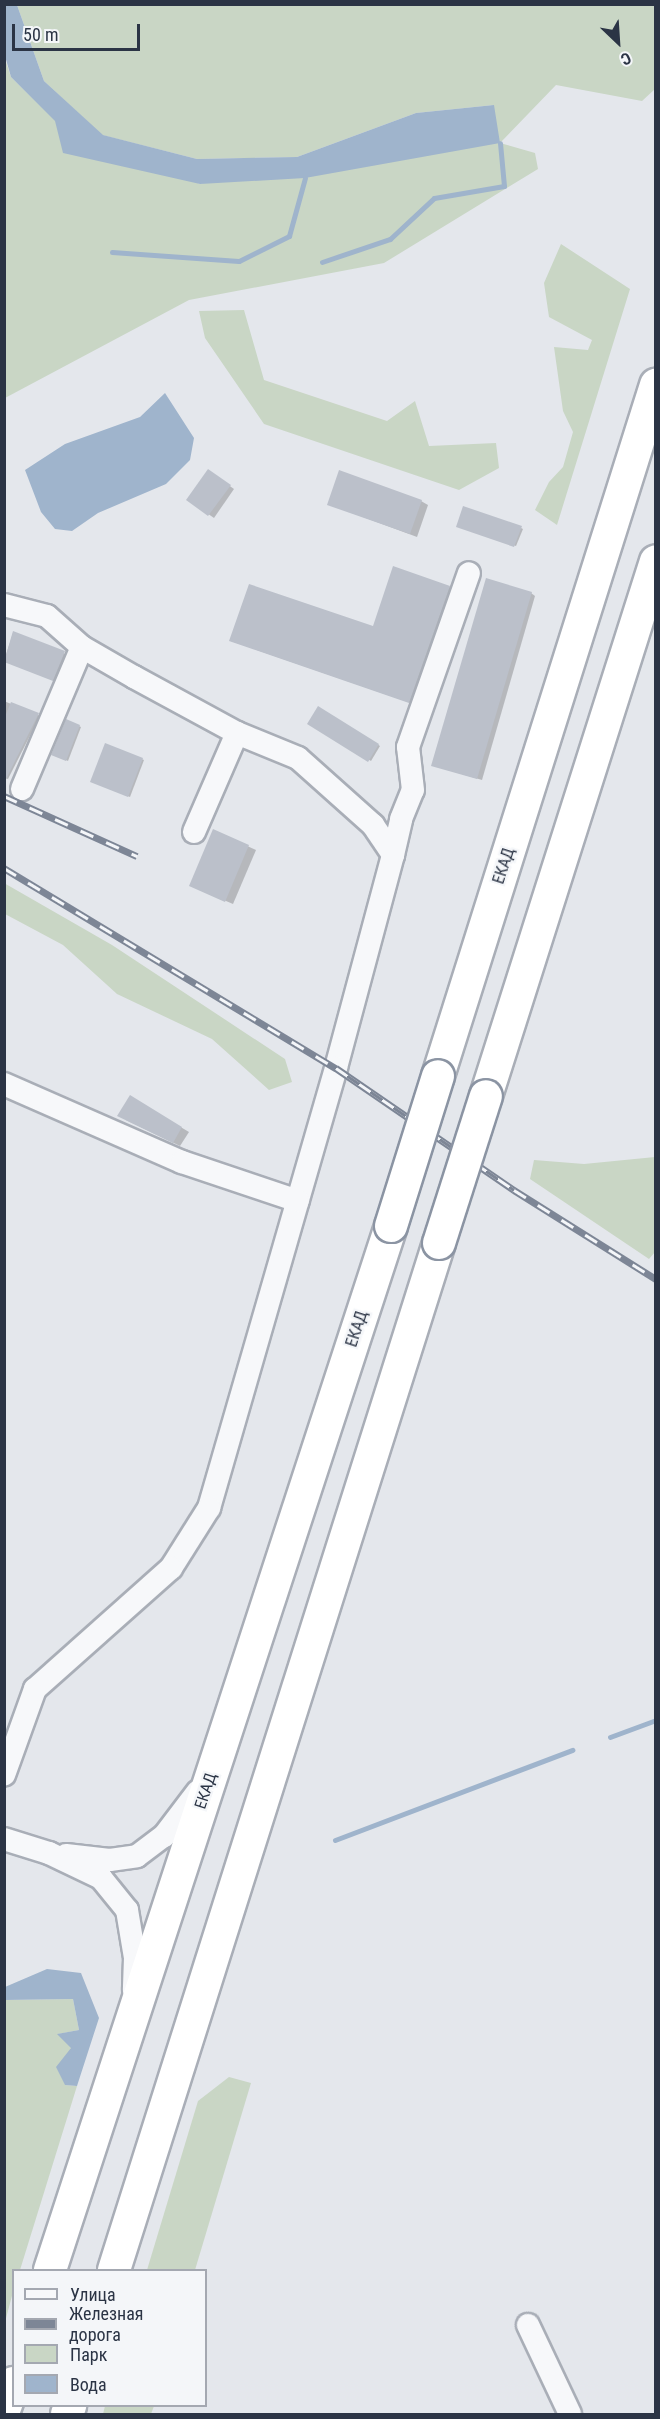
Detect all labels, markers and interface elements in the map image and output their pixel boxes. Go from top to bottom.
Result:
scale bar [15,12,142,50]
north arrow [588,12,648,72]
text: 50 m [23,24,58,45]
text: С [618,48,634,69]
street label: ЕКАД [489,846,519,886]
street label: ЕКАД [342,1309,372,1349]
street label: ЕКАД [191,1771,221,1811]
legend [12,2269,207,2407]
text: Улица [70,2284,116,2305]
text: Железная дорога [69,2303,144,2345]
text: Парк [70,2344,107,2365]
text: Вода [70,2374,107,2395]

